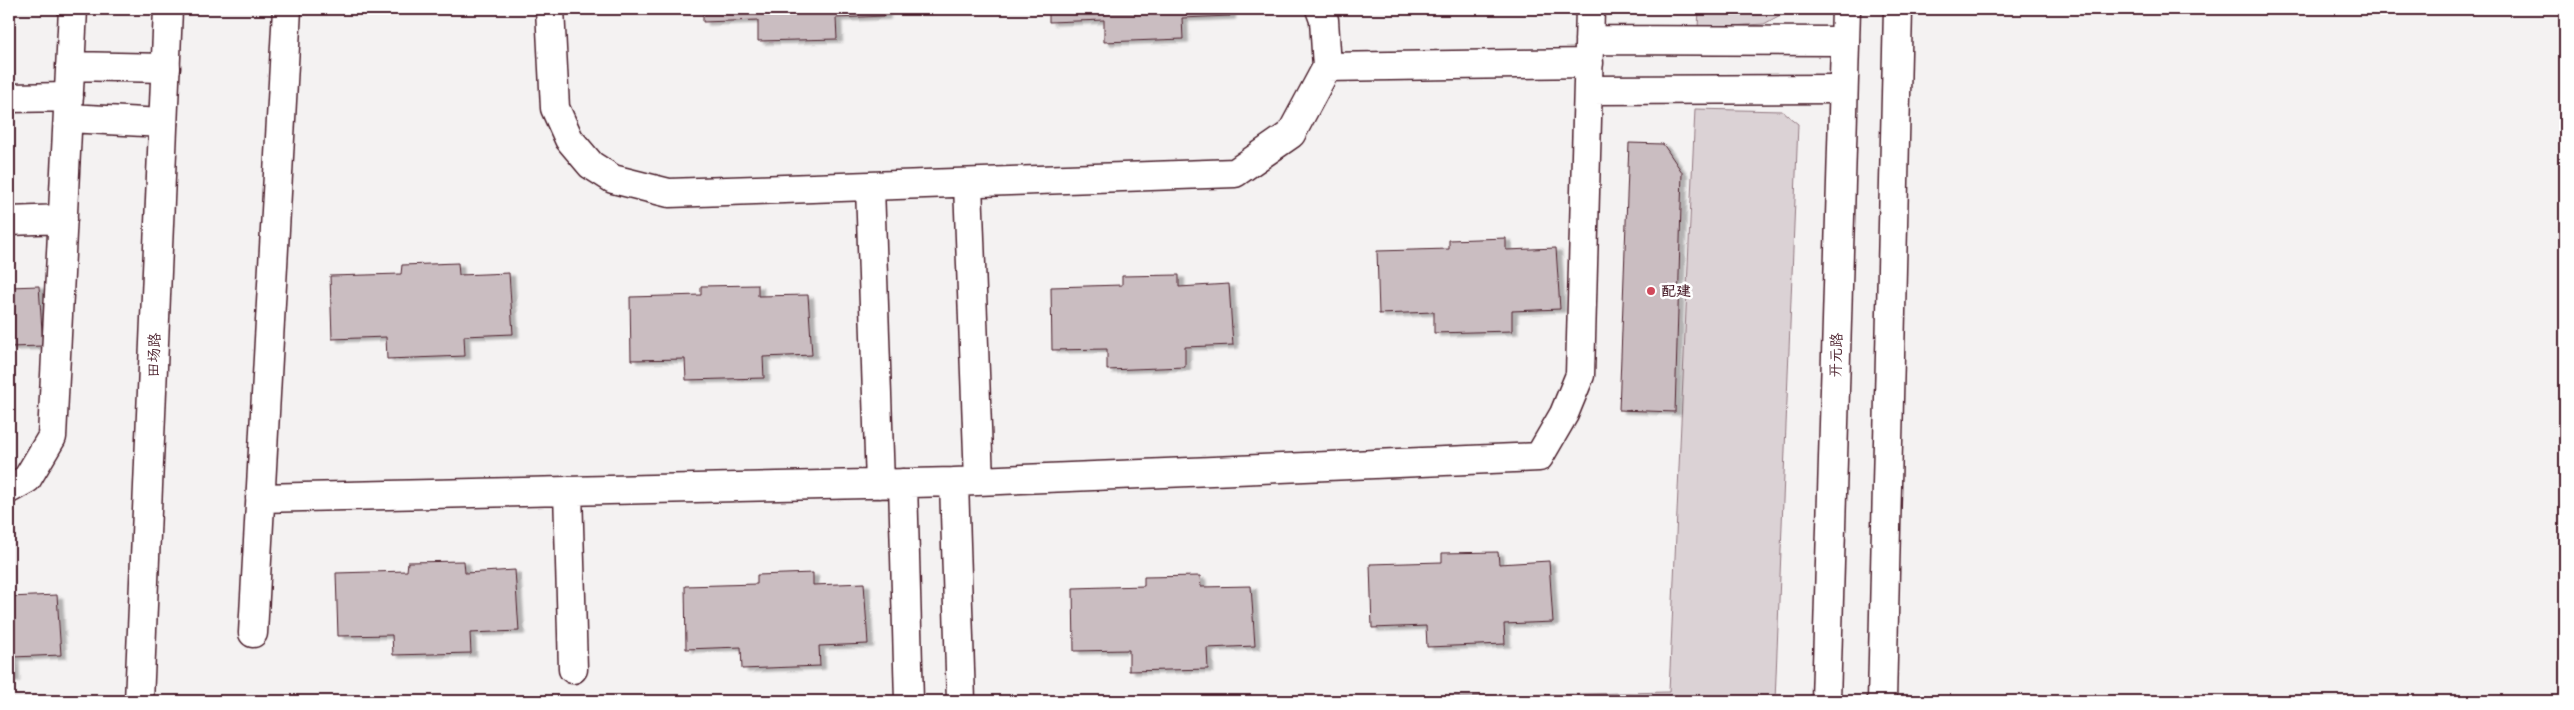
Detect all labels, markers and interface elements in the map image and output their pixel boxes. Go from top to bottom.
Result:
place label: 配建 [1661,282,1691,301]
marker: 配建 [1645,285,1657,297]
street label: 田场路 [144,332,165,378]
street label: 开元路 [1826,332,1847,378]

